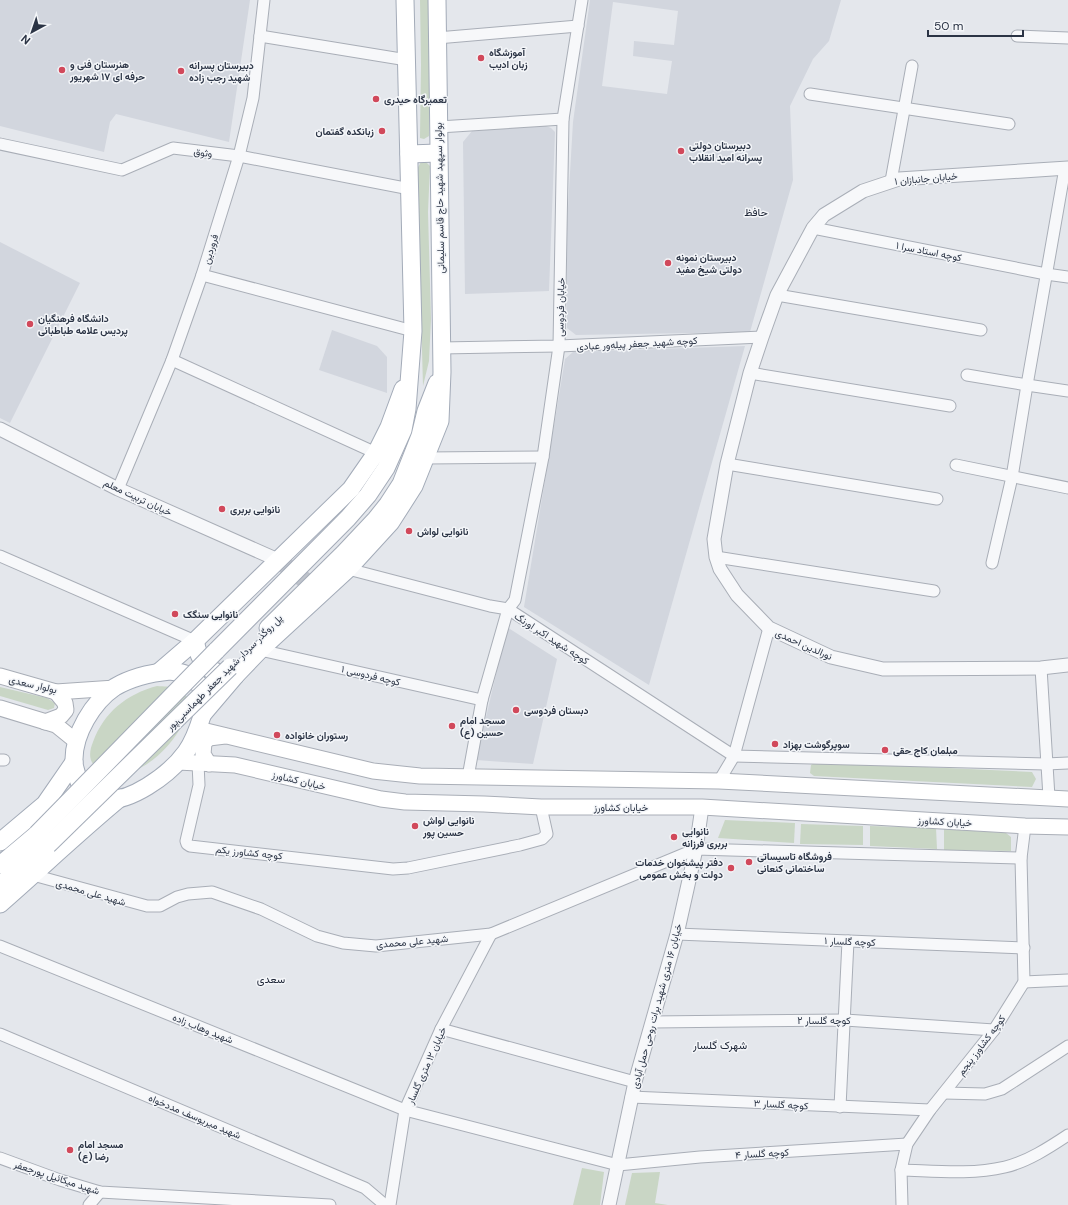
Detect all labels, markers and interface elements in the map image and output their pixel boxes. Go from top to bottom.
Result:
north arrow [12,12,52,52]
scale bar [928,12,1023,38]
text: 50 m [934,18,963,34]
text: N [18,32,33,48]
place label: آموزشگاه زبان ادیب [489,46,528,71]
marker: آموزشگاه زبان ادیب [476,53,486,63]
place label: هنرستان فنی و حرفه ای ۱۷ شهریور [69,58,145,83]
place label: دبیرستان پسرانه شهید رجب زاده [189,59,254,84]
marker: هنرستان فنی و حرفه ای ۱۷ شهریور [57,65,67,75]
marker: دبیرستان پسرانه شهید رجب زاده [176,66,186,76]
place label: تعمیرگاه حیدری [384,93,447,106]
marker: تعمیرگاه حیدری [371,94,381,104]
street label: بولوار سپهبد شهید حاج قاسم سلیمانی [432,122,448,274]
place label: زبانکده گفتمان [316,125,374,138]
marker: زبانکده گفتمان [377,126,387,136]
place label: دبیرستان دولتی پسرانه امید انقلاب [689,139,762,165]
street label: وثوق [193,145,213,160]
marker: دبیرستان دولتی پسرانه امید انقلاب [676,146,686,156]
street label: خیابان جانبازان ۱ [894,169,959,188]
district label: حافظ [744,205,768,219]
street label: فروردین [200,232,221,266]
street label: کوچه استاد سرا ۱ [895,239,963,265]
place label: دبیرستان نمونه دولتی شیخ مفید [676,251,742,277]
marker: دبیرستان نمونه دولتی شیخ مفید [663,258,673,268]
street label: خیابان فردوسی [553,277,568,337]
place label: دانشگاه فرهنگیان پردیس علامه طباطبائی [38,312,128,338]
marker: دانشگاه فرهنگیان پردیس علامه طباطبائی [25,319,35,329]
street label: کوچه شهید جعفر پیله‌ور عبادی [576,334,698,354]
street label: خیابان تربیت معلم [102,476,174,519]
place label: نانوایی بربری [230,503,280,516]
marker: نانوایی بربری [217,504,227,514]
place label: نانوایی لواش [417,525,468,538]
marker: نانوایی لواش [404,526,414,536]
place label: نانوایی سنگک [183,608,238,621]
marker: نانوایی سنگک [170,609,180,619]
street label: کوچه شهید اکبر اورنگ [511,609,592,669]
street label: پل روگذر سردار شهید جعفر طهماسبی‌پور [163,612,286,735]
street label: نورالدین احمدی [773,626,834,663]
street label: کوچه فردوسی ۱ [340,662,402,690]
street label: بولوار سعدی [7,673,58,696]
place label: دبستان فردوسی [524,704,588,717]
marker: دبستان فردوسی [511,705,521,715]
place label: مسجد امام حسین (ع) [460,714,506,740]
marker: مسجد امام حسین (ع) [447,721,457,731]
place label: رستوران خانواده [285,729,349,742]
marker: رستوران خانواده [272,730,282,740]
place label: سوپرگوشت بهزاد [783,738,850,752]
marker: سوپرگوشت بهزاد [770,739,780,749]
place label: مبلمان کاج حقی [893,744,958,758]
marker: مبلمان کاج حقی [880,745,890,755]
street label: خیابان کشاورز [270,768,327,793]
street label: خیابان کشاورز [593,801,649,814]
place label: نانوایی لواش حسین پور [422,814,474,840]
street label: خیابان کشاورز [916,814,973,829]
marker: نانوایی لواش حسین پور [410,821,420,831]
place label: نانوایی بربری فرزانه [682,825,728,850]
marker: نانوایی بربری فرزانه [669,832,679,842]
street label: کوچه کشاورز یکم [215,843,284,864]
place label: فروشگاه تاسیساتی ساختمانی کنعانی [757,850,832,875]
place label: دفتر پیشخوان خدمات دولت و بخش عمومی [635,856,723,881]
marker: فروشگاه تاسیساتی ساختمانی کنعانی [744,857,754,867]
marker: دفتر پیشخوان خدمات دولت و بخش عمومی [726,863,736,873]
street label: شهید علی محمدی [54,876,127,909]
street label: خیابان ۱۶ متری شهید برات روحی حمل آبادی [628,922,685,1090]
street label: شهید علی محمدی [375,932,449,951]
street label: کوچه گلسار ۱ [824,934,876,950]
district label: سعدی [257,972,286,986]
street label: شهید وهاب زاده [171,1010,235,1047]
street label: کوچه کشاورز پنجم [954,1012,1009,1079]
street label: کوچه گلسار ۲ [797,1014,851,1028]
street label: خیابان ۱۲ متری گلسار [403,1024,449,1107]
district label: شهرک گلسار [692,1038,747,1052]
street label: شهید میریوسف مددخواه [147,1091,243,1142]
street label: کوچه گلسار ۳ [753,1097,809,1113]
place label: مسجد امام رضا (ع) [78,1138,124,1164]
marker: مسجد امام رضا (ع) [65,1145,75,1155]
street label: کوچه گلسار ۴ [735,1146,790,1162]
street label: شهید میکائیل پورجعفر [11,1157,102,1198]

